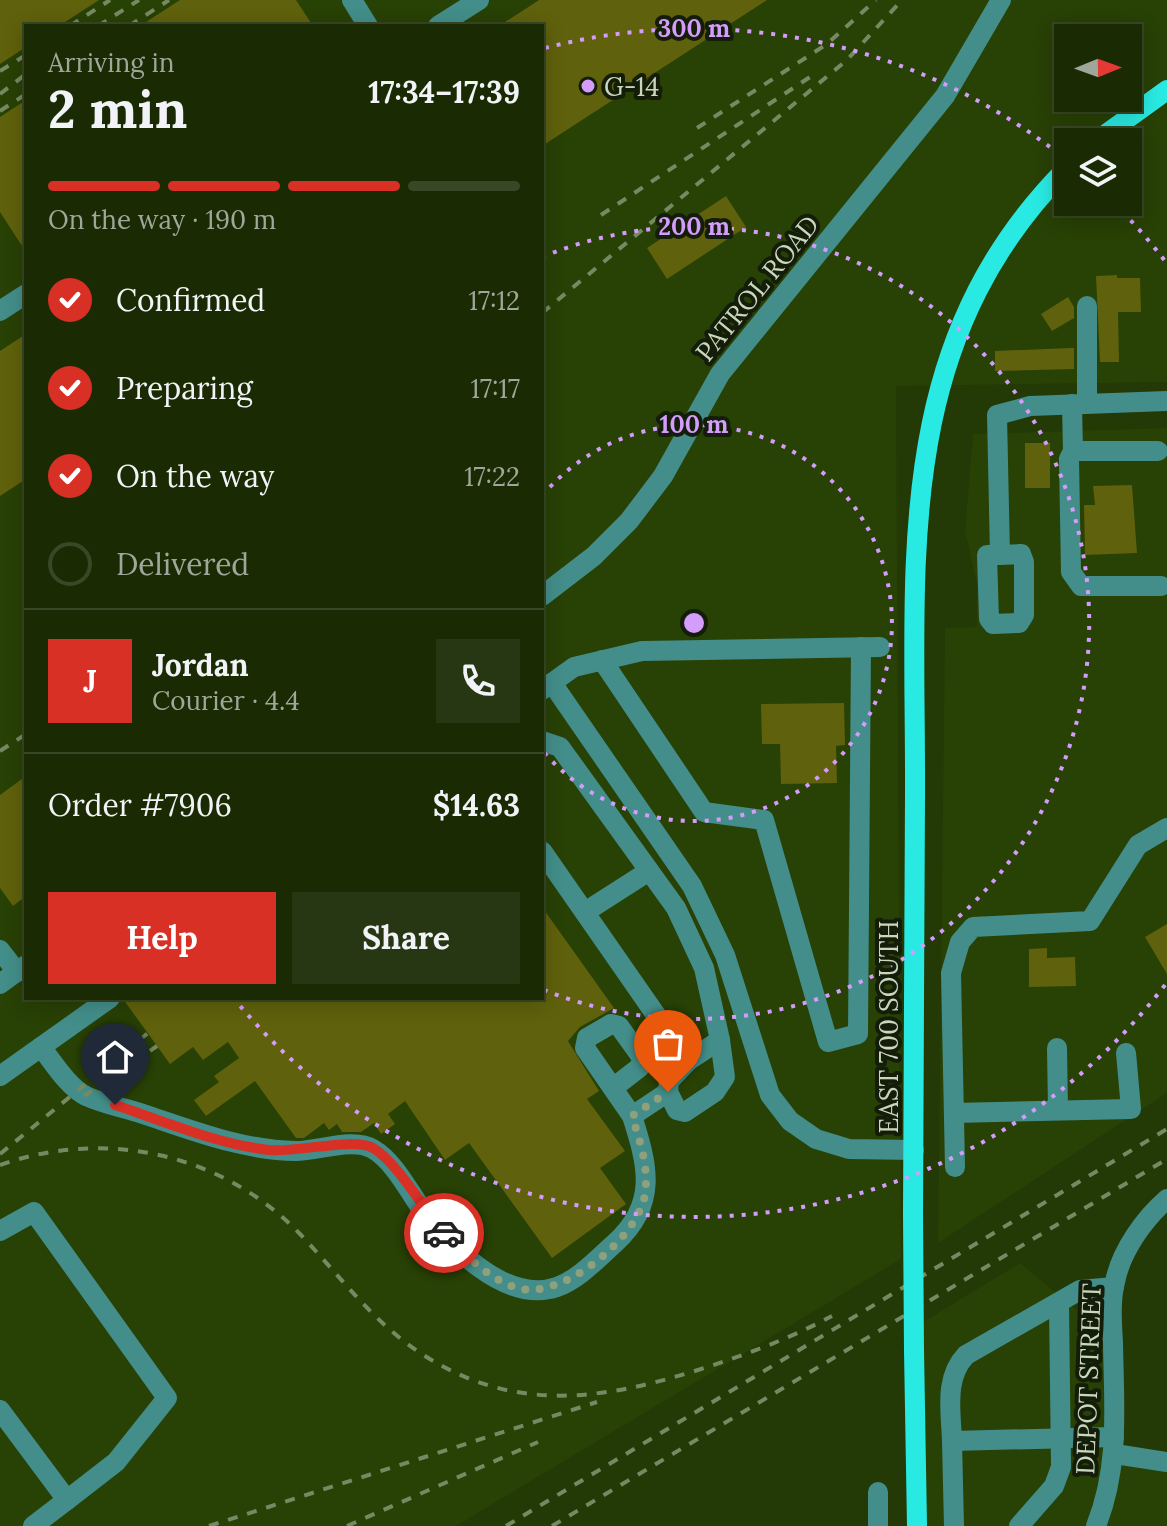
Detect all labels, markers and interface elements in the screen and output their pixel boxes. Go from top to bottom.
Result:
text: 300 m [658,13,730,44]
north arrow [1054,24,1142,112]
map controls [1054,24,1142,216]
text: Arriving in [48,46,175,79]
place label: G-14 [604,70,659,103]
text: 17:34–17:39 [368,73,520,111]
text: 2 min [48,76,187,142]
marker: G-14 [579,77,597,95]
button: layers [1054,128,1142,216]
text: On the way · 190 m [48,203,276,236]
street label: PATROL ROAD [688,208,826,368]
text: 200 m [658,211,730,242]
icon: check [48,278,92,322]
text: Confirmed [116,281,265,319]
text: 17:12 [469,284,520,317]
icon: check [48,366,92,410]
text: Preparing [116,369,253,407]
text: 17:17 [471,372,520,405]
text: 100 m [660,409,728,440]
icon: check [48,454,92,498]
text: On the way [116,457,274,495]
text: 17:22 [464,460,520,493]
text: Delivered [116,545,249,583]
centre of rings [680,609,708,637]
button: phone [436,639,520,723]
text: Jordan [152,646,249,684]
text: J [83,662,97,700]
text: Courier · 4.4 [152,684,300,717]
text: Order #7906 [48,786,232,824]
text: $14.63 [433,786,520,824]
button: Help [48,892,276,984]
button: Share [292,892,520,984]
street label: EAST 700 SOUTH [872,920,905,1134]
pin [634,1010,702,1092]
icon: bag [646,1022,690,1066]
pin [81,1023,149,1105]
icon: home [93,1035,137,1079]
courier [404,1193,484,1273]
icon: car [422,1211,466,1255]
street label: DEPOT STREET [1068,1282,1108,1475]

